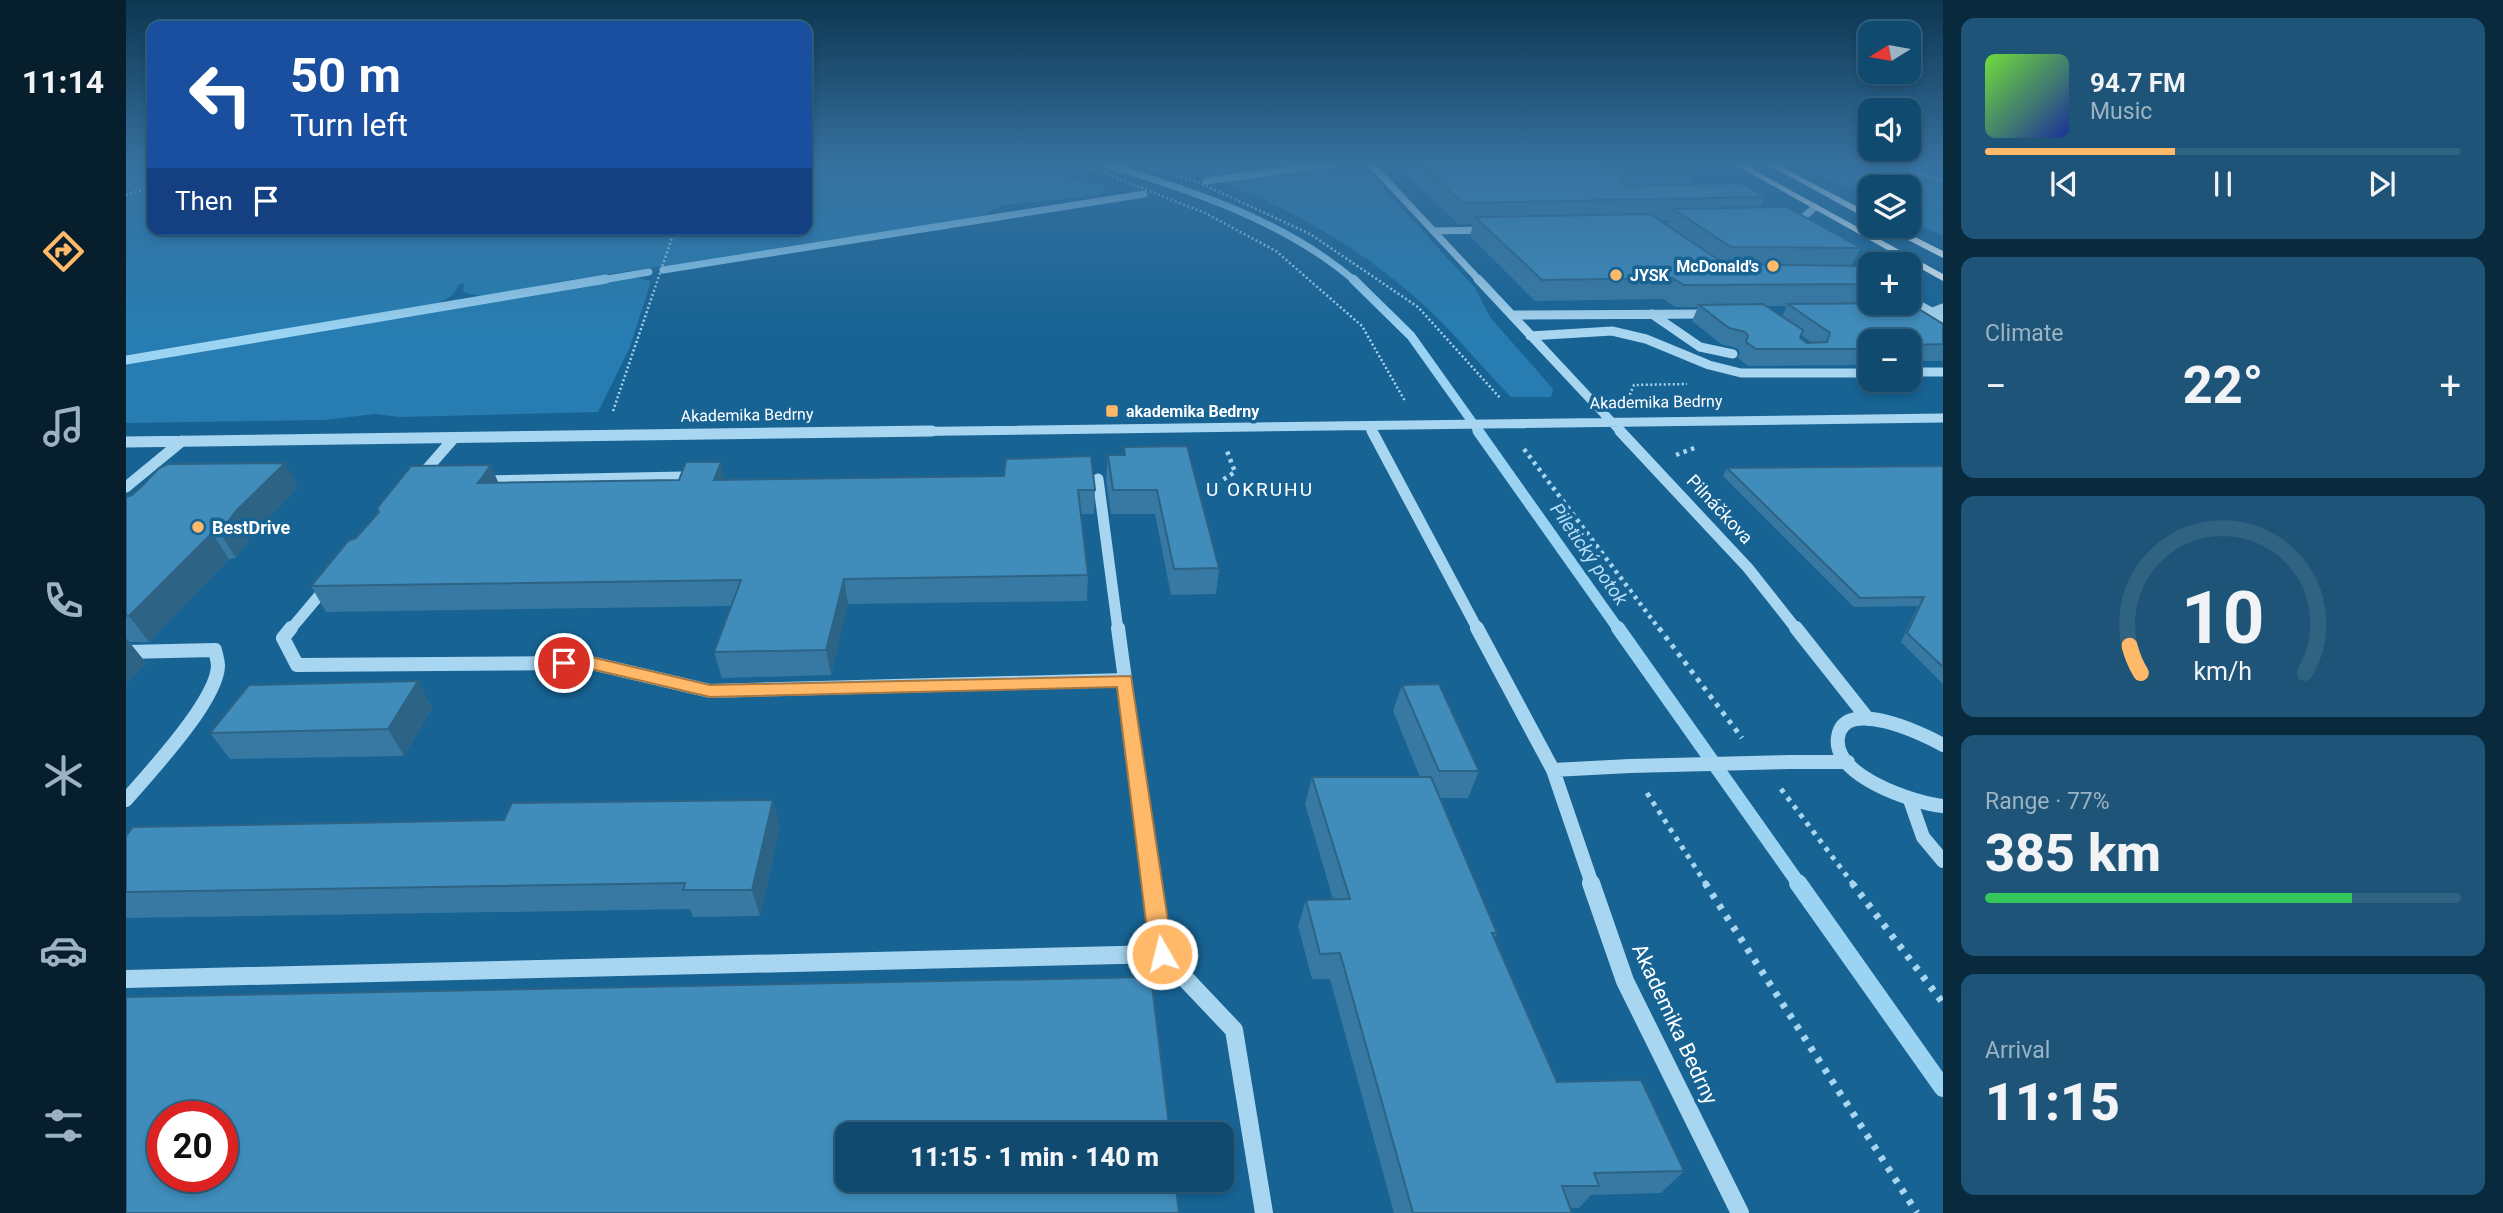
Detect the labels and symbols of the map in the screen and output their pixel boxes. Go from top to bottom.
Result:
north arrow [1858,21,1922,84]
place label: McDonald's [1676,257,1759,276]
marker: McDonald's [1765,258,1781,274]
place label: JYSK [1630,266,1670,285]
marker: JYSK [1608,267,1624,283]
street label: Akademika Bedrny [1589,391,1723,413]
place label: akademika Bedrny [1126,402,1260,421]
marker: akademika Bedrny [1104,403,1120,419]
street label: Akademika Bedrny [680,404,814,426]
street label: Pilnáčkova [1683,470,1757,548]
district label: U OKRUHU [1206,478,1314,501]
water label: Piletický potok [1545,498,1633,610]
place label: BestDrive [212,517,291,538]
marker: BestDrive [190,519,206,535]
pin [534,633,594,693]
position arrow [1125,917,1199,991]
street label: Akademika Bedrny [1627,940,1723,1108]
speed limit sign: 20 [147,1101,238,1192]

